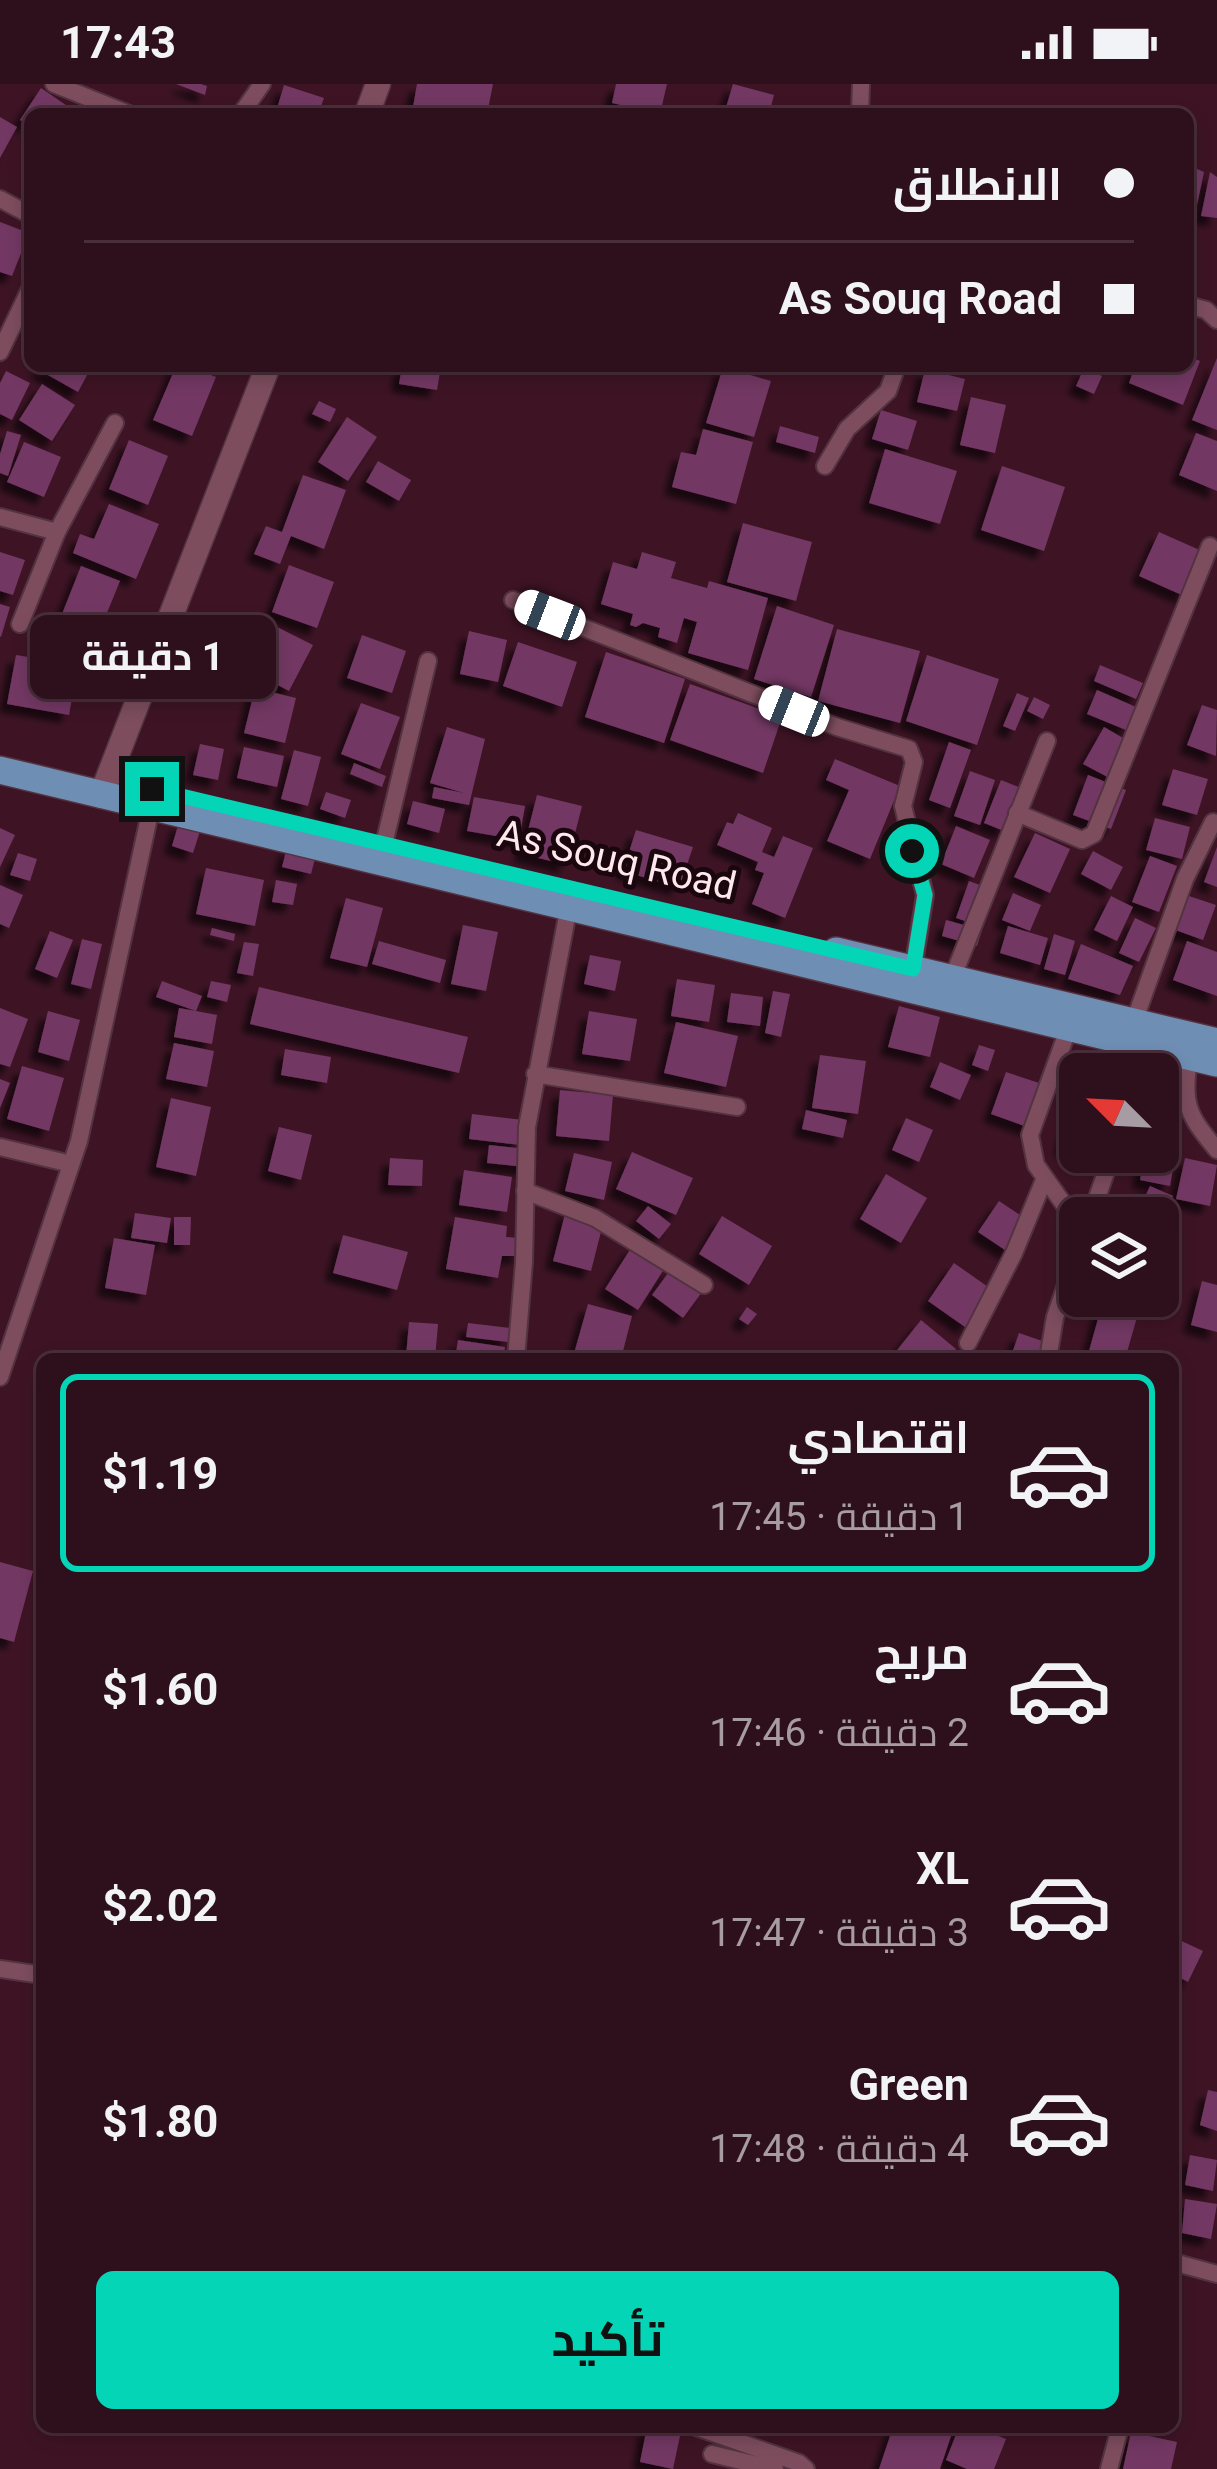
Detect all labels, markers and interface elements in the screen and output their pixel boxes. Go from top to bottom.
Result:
text: 17:43 [60,16,176,69]
text: الانطلاق [893,158,1062,211]
text: As Souq Road [779,272,1062,325]
car [510,585,590,645]
callout: 1 دقيقة [29,615,275,699]
text: 1 دقيقة [82,634,224,680]
car [754,681,834,741]
route end [125,762,179,816]
street label: As Souq Road [493,810,741,910]
route start [885,824,939,878]
north arrow [1059,1053,1179,1173]
map controls [1059,1053,1179,1317]
button: layers [1059,1197,1179,1317]
text: اقتصادي [788,1411,969,1464]
icon: car [1005,1419,1113,1527]
text: $1.19 [102,1447,218,1500]
text: 1 دقيقة · 17:45 [709,1494,969,1540]
text: مريح [874,1627,969,1680]
icon: car [1005,1635,1113,1743]
text: $1.60 [102,1663,218,1716]
text: 2 دقيقة · 17:46 [709,1710,969,1756]
text: XL [916,1842,969,1895]
icon: car [1005,1851,1113,1959]
text: $2.02 [102,1879,218,1932]
text: 3 دقيقة · 17:47 [709,1910,969,1956]
text: Green [848,2058,969,2111]
icon: car [1005,2067,1113,2175]
text: $1.80 [102,2095,218,2148]
text: 4 دقيقة · 17:48 [709,2126,969,2172]
button: تأكيد [96,2271,1119,2409]

